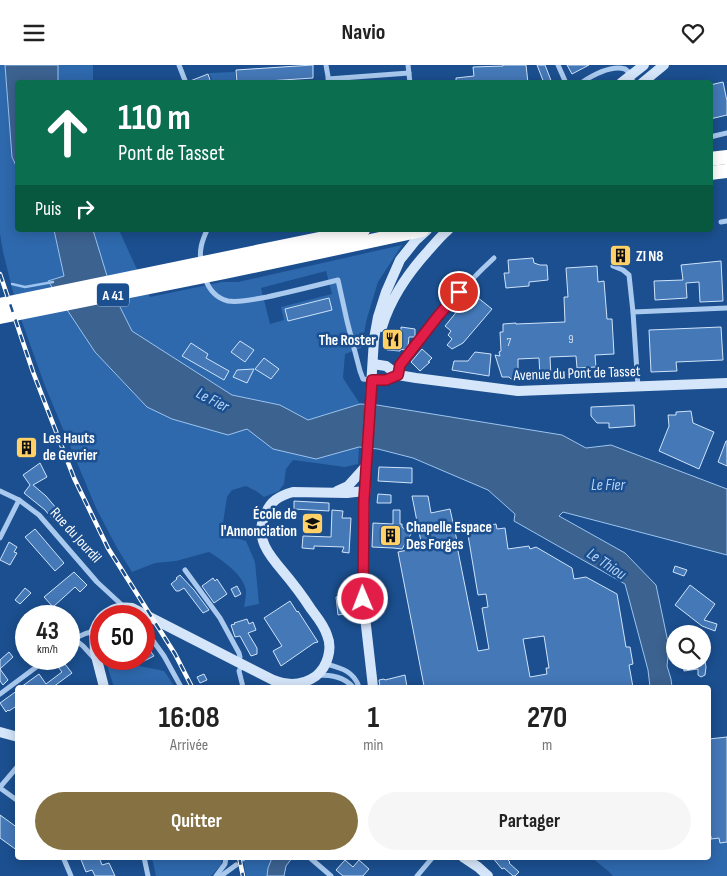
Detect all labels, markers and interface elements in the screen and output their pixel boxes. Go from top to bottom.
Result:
icon: menu [20,19,48,47]
text: Navio [342,19,385,46]
icon: heart [679,19,707,47]
text: 110 m [118,97,191,140]
icon: ahead [35,100,100,165]
text: Pont de Tasset [118,140,225,167]
icon: right [71,195,99,223]
text: Puis [35,198,61,221]
building icon: ZI N8 [608,244,632,268]
place label: ZI N8 [636,247,663,266]
pin [438,271,480,313]
icon: arrive [445,278,473,306]
road number: A 41 [97,283,129,307]
restaurant icon: The Roster [380,328,404,352]
place label: The Roster [319,331,376,350]
house number: 9 [568,332,574,347]
house number: 7 [507,335,512,350]
street label: Avenue du Pont de Tasset [512,362,641,385]
water label: Le Fier [193,384,232,417]
place label: Les Hauts de Gevrier [43,429,98,465]
building icon: Les Hauts de Gevrier [15,435,39,459]
water label: Le Fier [591,476,626,495]
street label: Rue du Jourdil [46,504,105,567]
place label: École de l'Annonciation [221,505,297,541]
school or university icon: École de l'Annonciation [301,511,325,535]
place label: Chapelle Espace Des Forges [406,518,492,554]
building icon: Chapelle Espace Des Forges [378,524,402,548]
water label: Le Thiou [583,544,630,584]
position arrow [336,572,388,624]
speed limit sign: 50 [90,605,155,670]
text: 43 [36,616,59,647]
map controls [666,625,711,670]
button: search [666,625,711,670]
text: km/h [37,642,58,657]
text: 16:08 [159,700,220,736]
text: 1 [367,700,379,736]
text: 270 [527,700,567,736]
text: Arrivée [170,736,208,755]
text: min [363,736,383,755]
text: m [542,736,552,755]
button: Quitter [35,792,358,850]
button: Partager [368,792,691,850]

